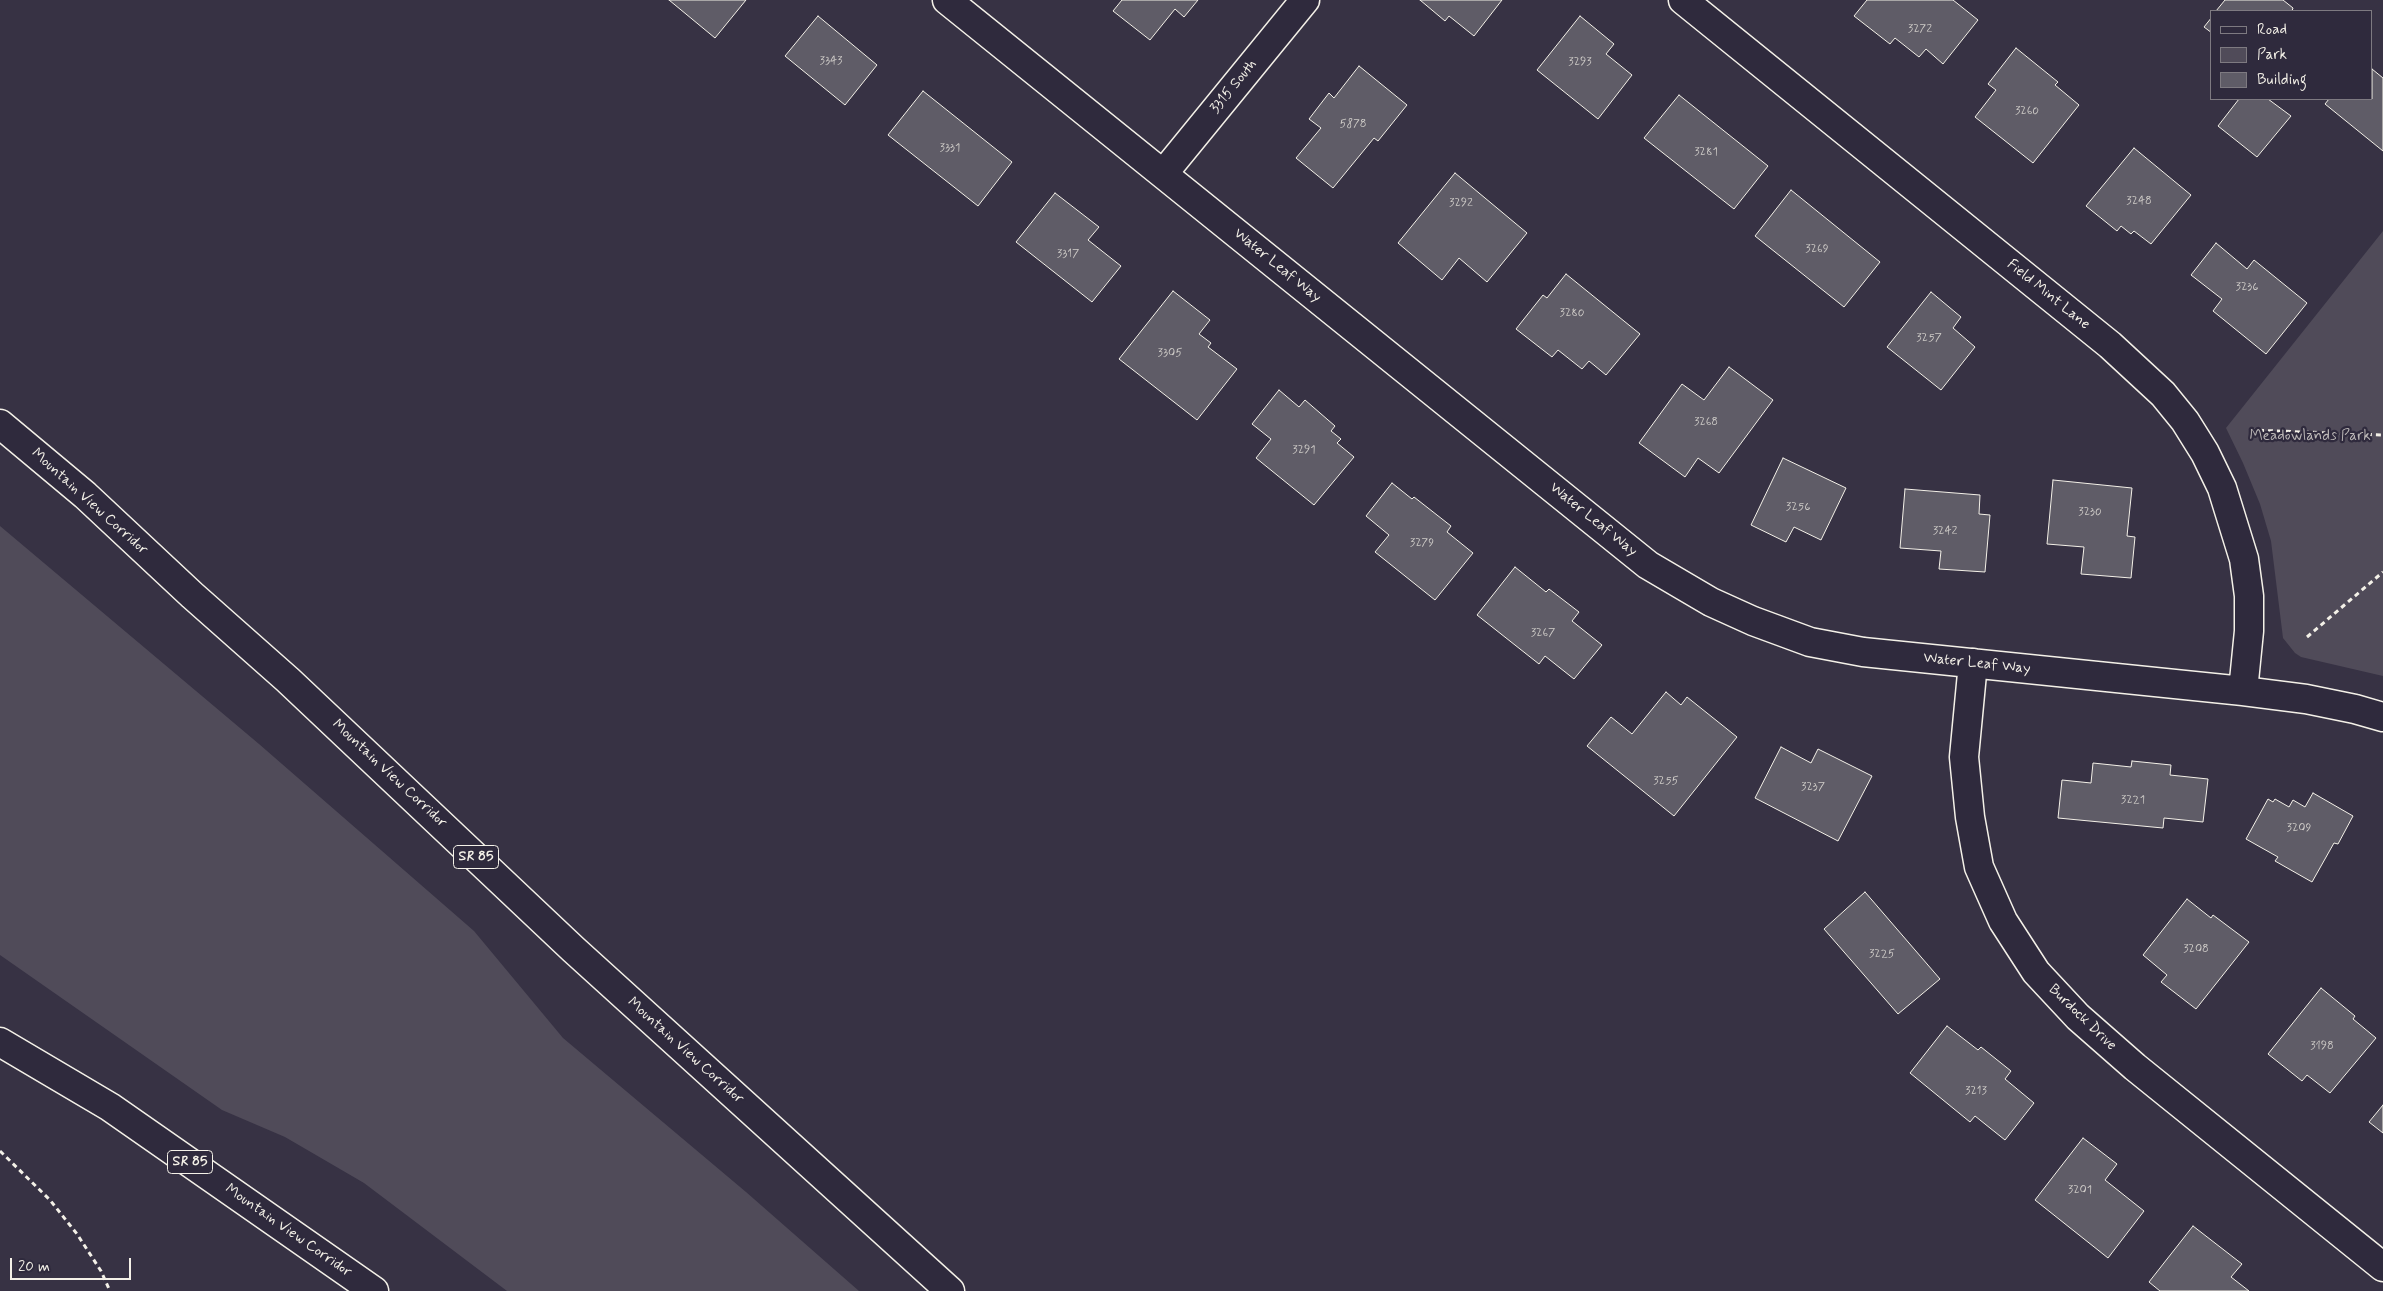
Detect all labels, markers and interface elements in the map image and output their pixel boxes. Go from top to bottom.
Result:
legend [2210,10,2373,100]
text: Road [2257,20,2287,40]
house number: 3272 [1908,22,1932,36]
text: Park [2257,45,2287,65]
house number: 3343 [820,54,842,68]
house number: 3293 [1568,55,1592,69]
street label: 3315 South [1207,56,1261,118]
text: Building [2257,70,2307,90]
house number: 3260 [2015,104,2039,118]
house number: 5878 [1339,117,1367,131]
house number: 3331 [940,141,960,155]
house number: 3281 [1694,145,1718,159]
house number: 3248 [2126,194,2152,208]
house number: 3292 [1449,196,1473,210]
street label: Water Leaf Way [1229,225,1325,307]
house number: 3269 [1805,242,1829,256]
house number: 3317 [1057,247,1079,261]
street label: Field Mint Lane [2003,256,2093,334]
house number: 3236 [2236,280,2258,294]
house number: 3280 [1560,306,1584,320]
house number: 3257 [1916,331,1942,345]
house number: 3305 [1158,346,1182,360]
house number: 3268 [1694,415,1718,429]
park label: Meadowlands Park [2249,428,2371,446]
house number: 3291 [1292,443,1316,457]
street label: Mountain View Corridor [27,445,151,559]
street label: Water Leaf Way [1545,479,1641,561]
house number: 3256 [1786,500,1810,514]
house number: 3230 [2078,505,2102,519]
house number: 3242 [1933,524,1957,538]
house number: 3279 [1410,536,1434,550]
house number: 3267 [1531,626,1555,640]
street label: Water Leaf Way [1922,649,2032,679]
street label: Mountain View Corridor [328,716,450,832]
house number: 3255 [1653,774,1679,788]
house number: 3237 [1801,780,1825,794]
house number: 3221 [2121,793,2145,807]
house number: 3209 [2287,821,2311,835]
road number: SR 85 [454,846,498,869]
house number: 3208 [2183,942,2209,956]
house number: 3225 [1869,947,1895,961]
street label: Burdock Drive [2044,981,2120,1055]
street label: Mountain View Corridor [623,994,747,1108]
house number: 3198 [2310,1039,2334,1053]
house number: 3213 [1965,1084,1987,1098]
road number: SR 85 [168,1150,212,1174]
street label: Mountain View Corridor [221,1180,355,1282]
house number: 3201 [2068,1183,2092,1197]
scale bar [12,1248,134,1280]
text: 20 m [18,1257,50,1277]

